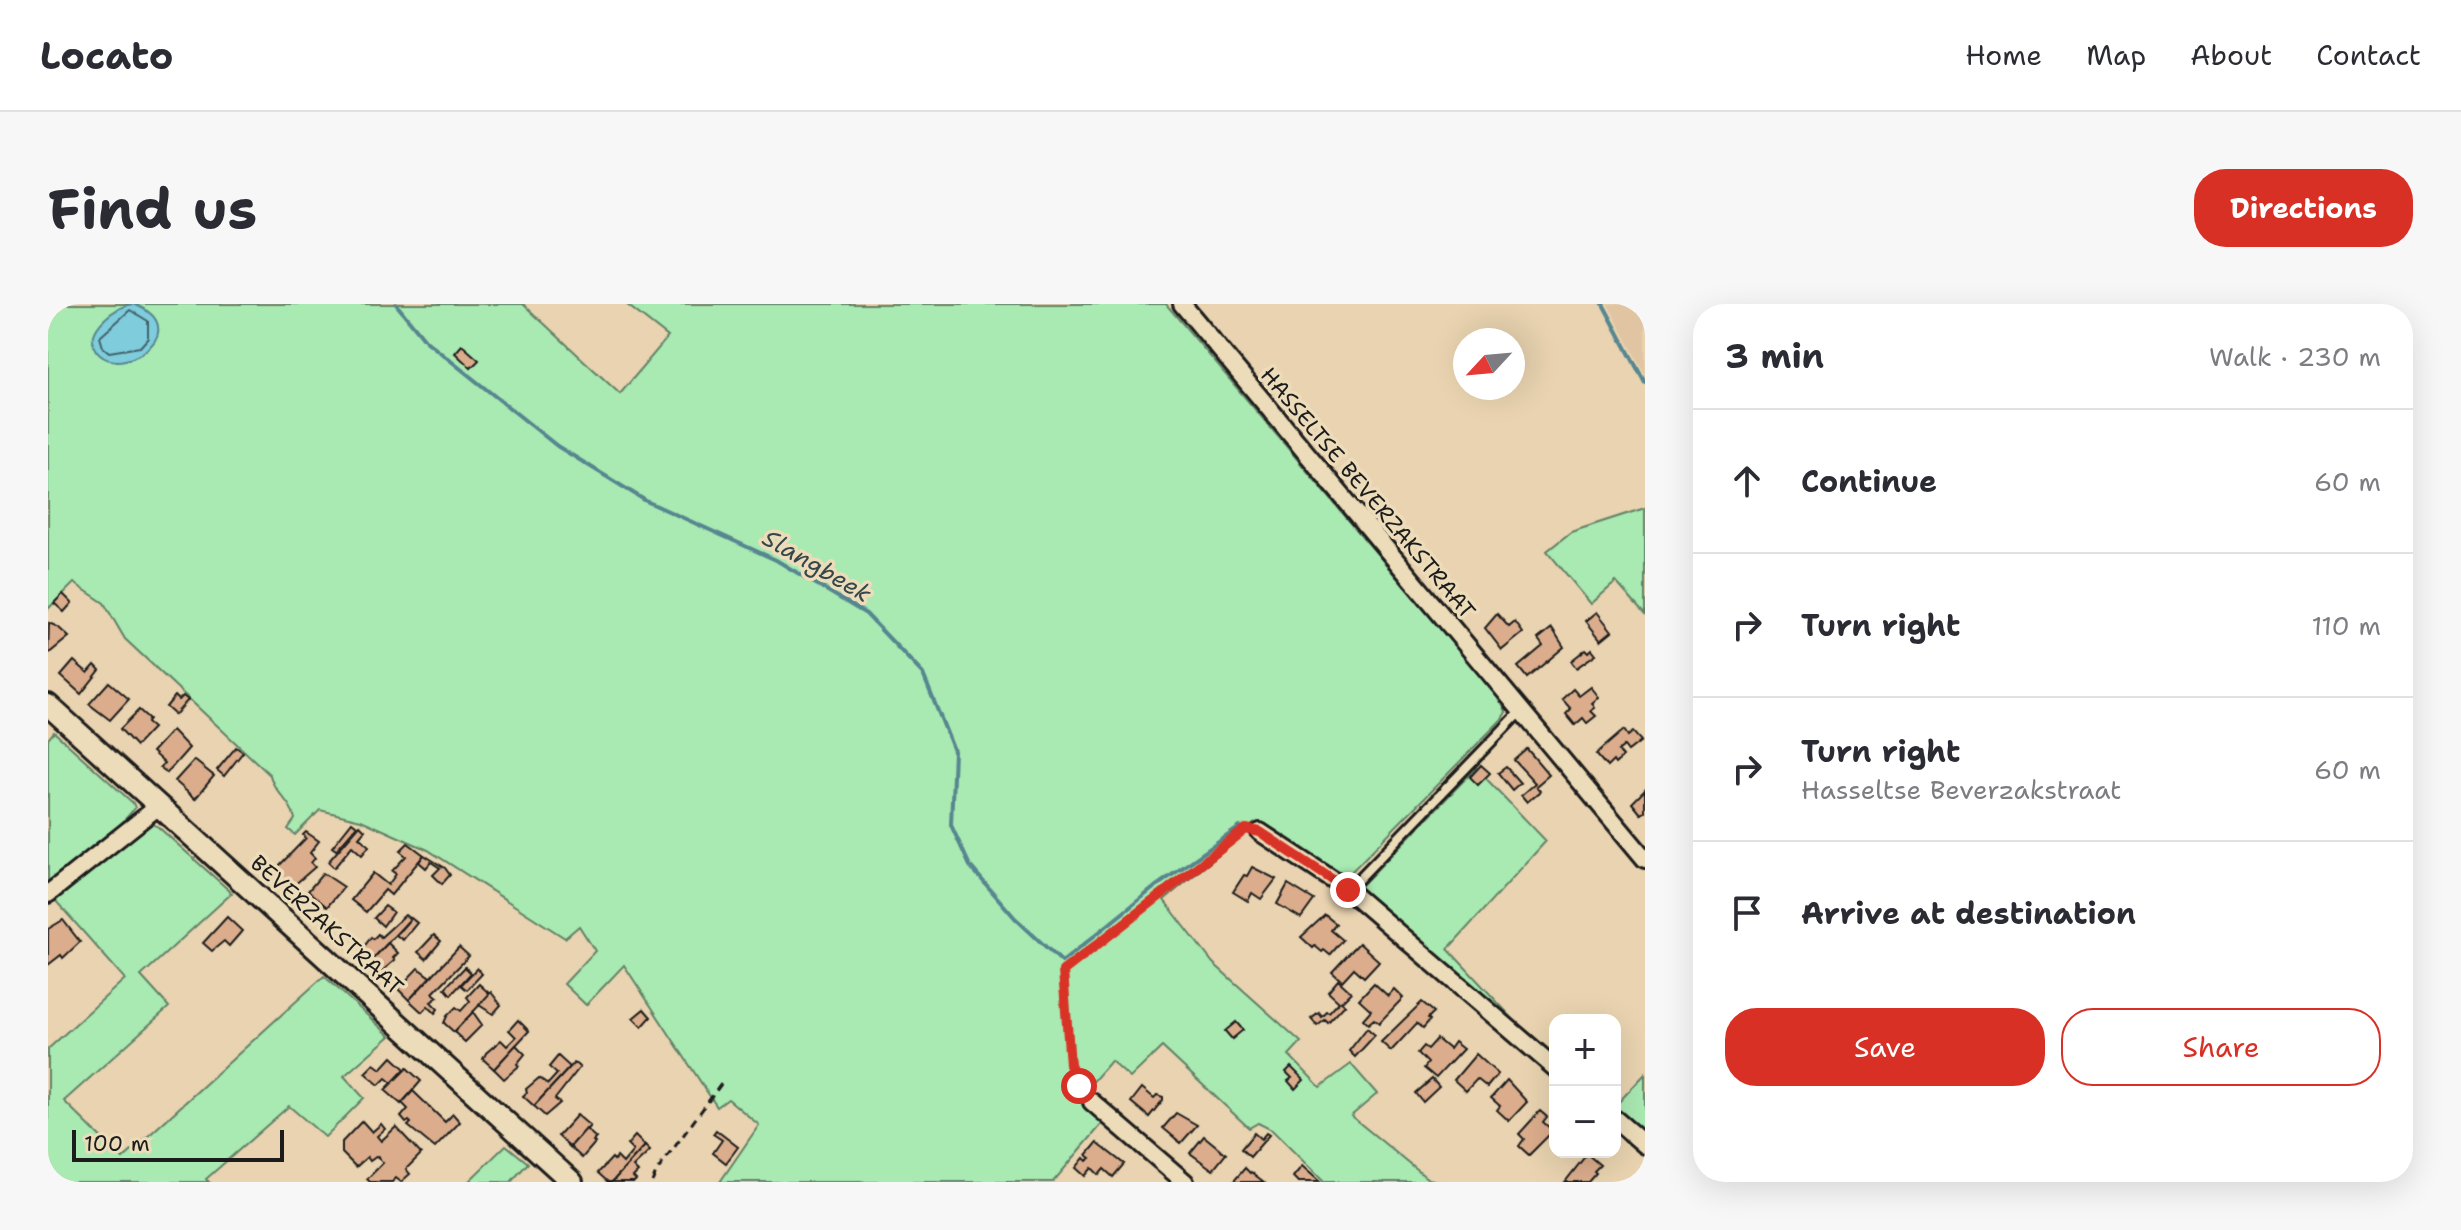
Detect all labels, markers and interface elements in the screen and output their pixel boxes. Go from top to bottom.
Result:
text: Locato [40,30,173,81]
text: Home [1965,36,2042,74]
text: Map [2086,36,2146,74]
text: About [2190,36,2272,74]
text: Contact [2316,36,2421,74]
button: Directions [2194,169,2413,247]
text: Find us [48,171,257,246]
north arrow [1453,328,1525,400]
text: 3 min [1725,333,1824,379]
text: Walk · 230 m [2209,339,2381,374]
street label: HASSELTSE BEVERZAKSTRAAT [1254,361,1482,625]
icon: ahead [1725,459,1769,503]
text: Continue [1801,461,1937,502]
text: 60 m [2314,464,2381,499]
water label: Slangbeek [757,522,877,610]
icon: right [1725,603,1769,647]
text: Turn right [1801,605,1960,646]
text: 110 m [2311,608,2381,643]
text: Turn right [1801,731,1960,772]
icon: right [1725,747,1769,791]
text: 60 m [2314,752,2381,787]
text: Hasseltse Beverzakstraat [1801,772,2121,807]
street label: BEVERZAKSTRAAT [244,849,410,1002]
route end [1330,872,1366,908]
icon: arrive [1725,891,1769,935]
text: Arrive at destination [1801,893,2136,934]
button: Save [1725,1008,2045,1086]
button: Share [2061,1008,2381,1086]
map controls [1549,1014,1621,1158]
button: + [1549,1014,1621,1086]
route start [1061,1068,1097,1104]
button: − [1549,1086,1621,1158]
scale bar [72,1126,284,1162]
text: 100 m [84,1129,150,1158]

